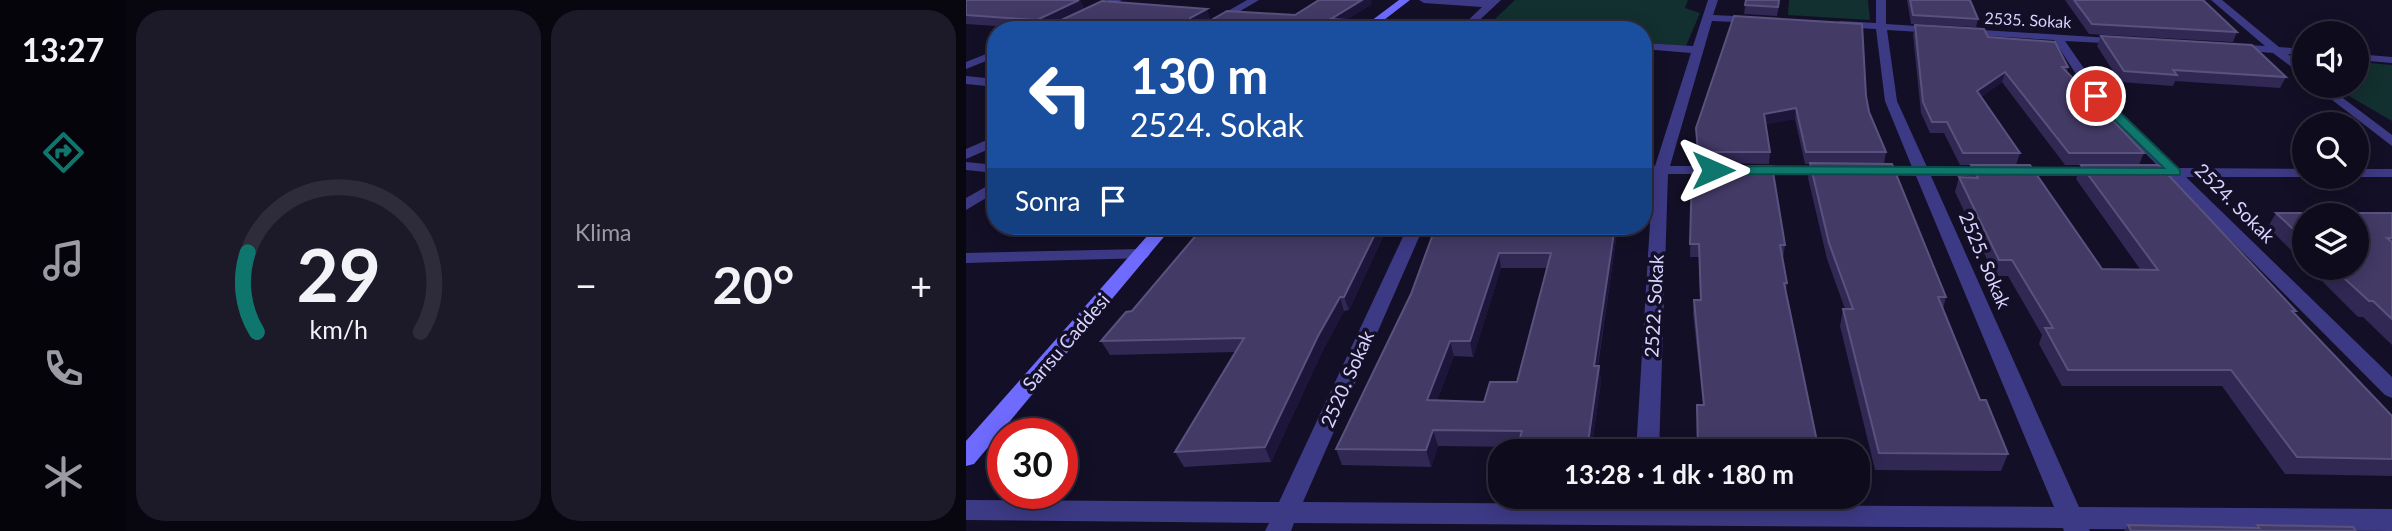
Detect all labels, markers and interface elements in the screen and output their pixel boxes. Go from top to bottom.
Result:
street label: 2535. Sokak [1984,8,2073,31]
map controls [2292,21,2369,280]
button: sound [2292,21,2369,98]
text: 13:27 [22,30,104,69]
text: 130 m [1130,46,1268,104]
icon: left [1015,49,1106,140]
pin [2066,66,2126,126]
icon: arrive [2077,77,2115,115]
text: 2524. Sokak [1130,105,1304,144]
button: search [2292,112,2369,189]
icon: directions [39,128,88,177]
position arrow [1676,133,1750,207]
street label: 2524. Sokak [2191,158,2280,248]
icon: arrive [1094,182,1132,220]
text: Sonra [1015,185,1080,217]
button: layers [2292,203,2369,280]
street label: 2525. Sokak [1955,208,2016,312]
text: Klima [575,218,632,246]
text: 29 [296,230,381,318]
icon: music [39,236,88,285]
text: 20° [713,253,794,315]
street label: 2522. Sokak [1639,253,1668,358]
text: − [575,262,597,308]
text: + [910,262,932,308]
street label: Sarısu Caddesi [1017,288,1114,395]
text: km/h [309,313,368,343]
street label: 2520. Sokak [1315,327,1378,431]
icon: phone [39,344,88,393]
speed limit sign: 30 [987,418,1078,509]
icon: climate [39,452,88,501]
text: 13:28 · 1 dk · 180 m [1564,458,1794,490]

